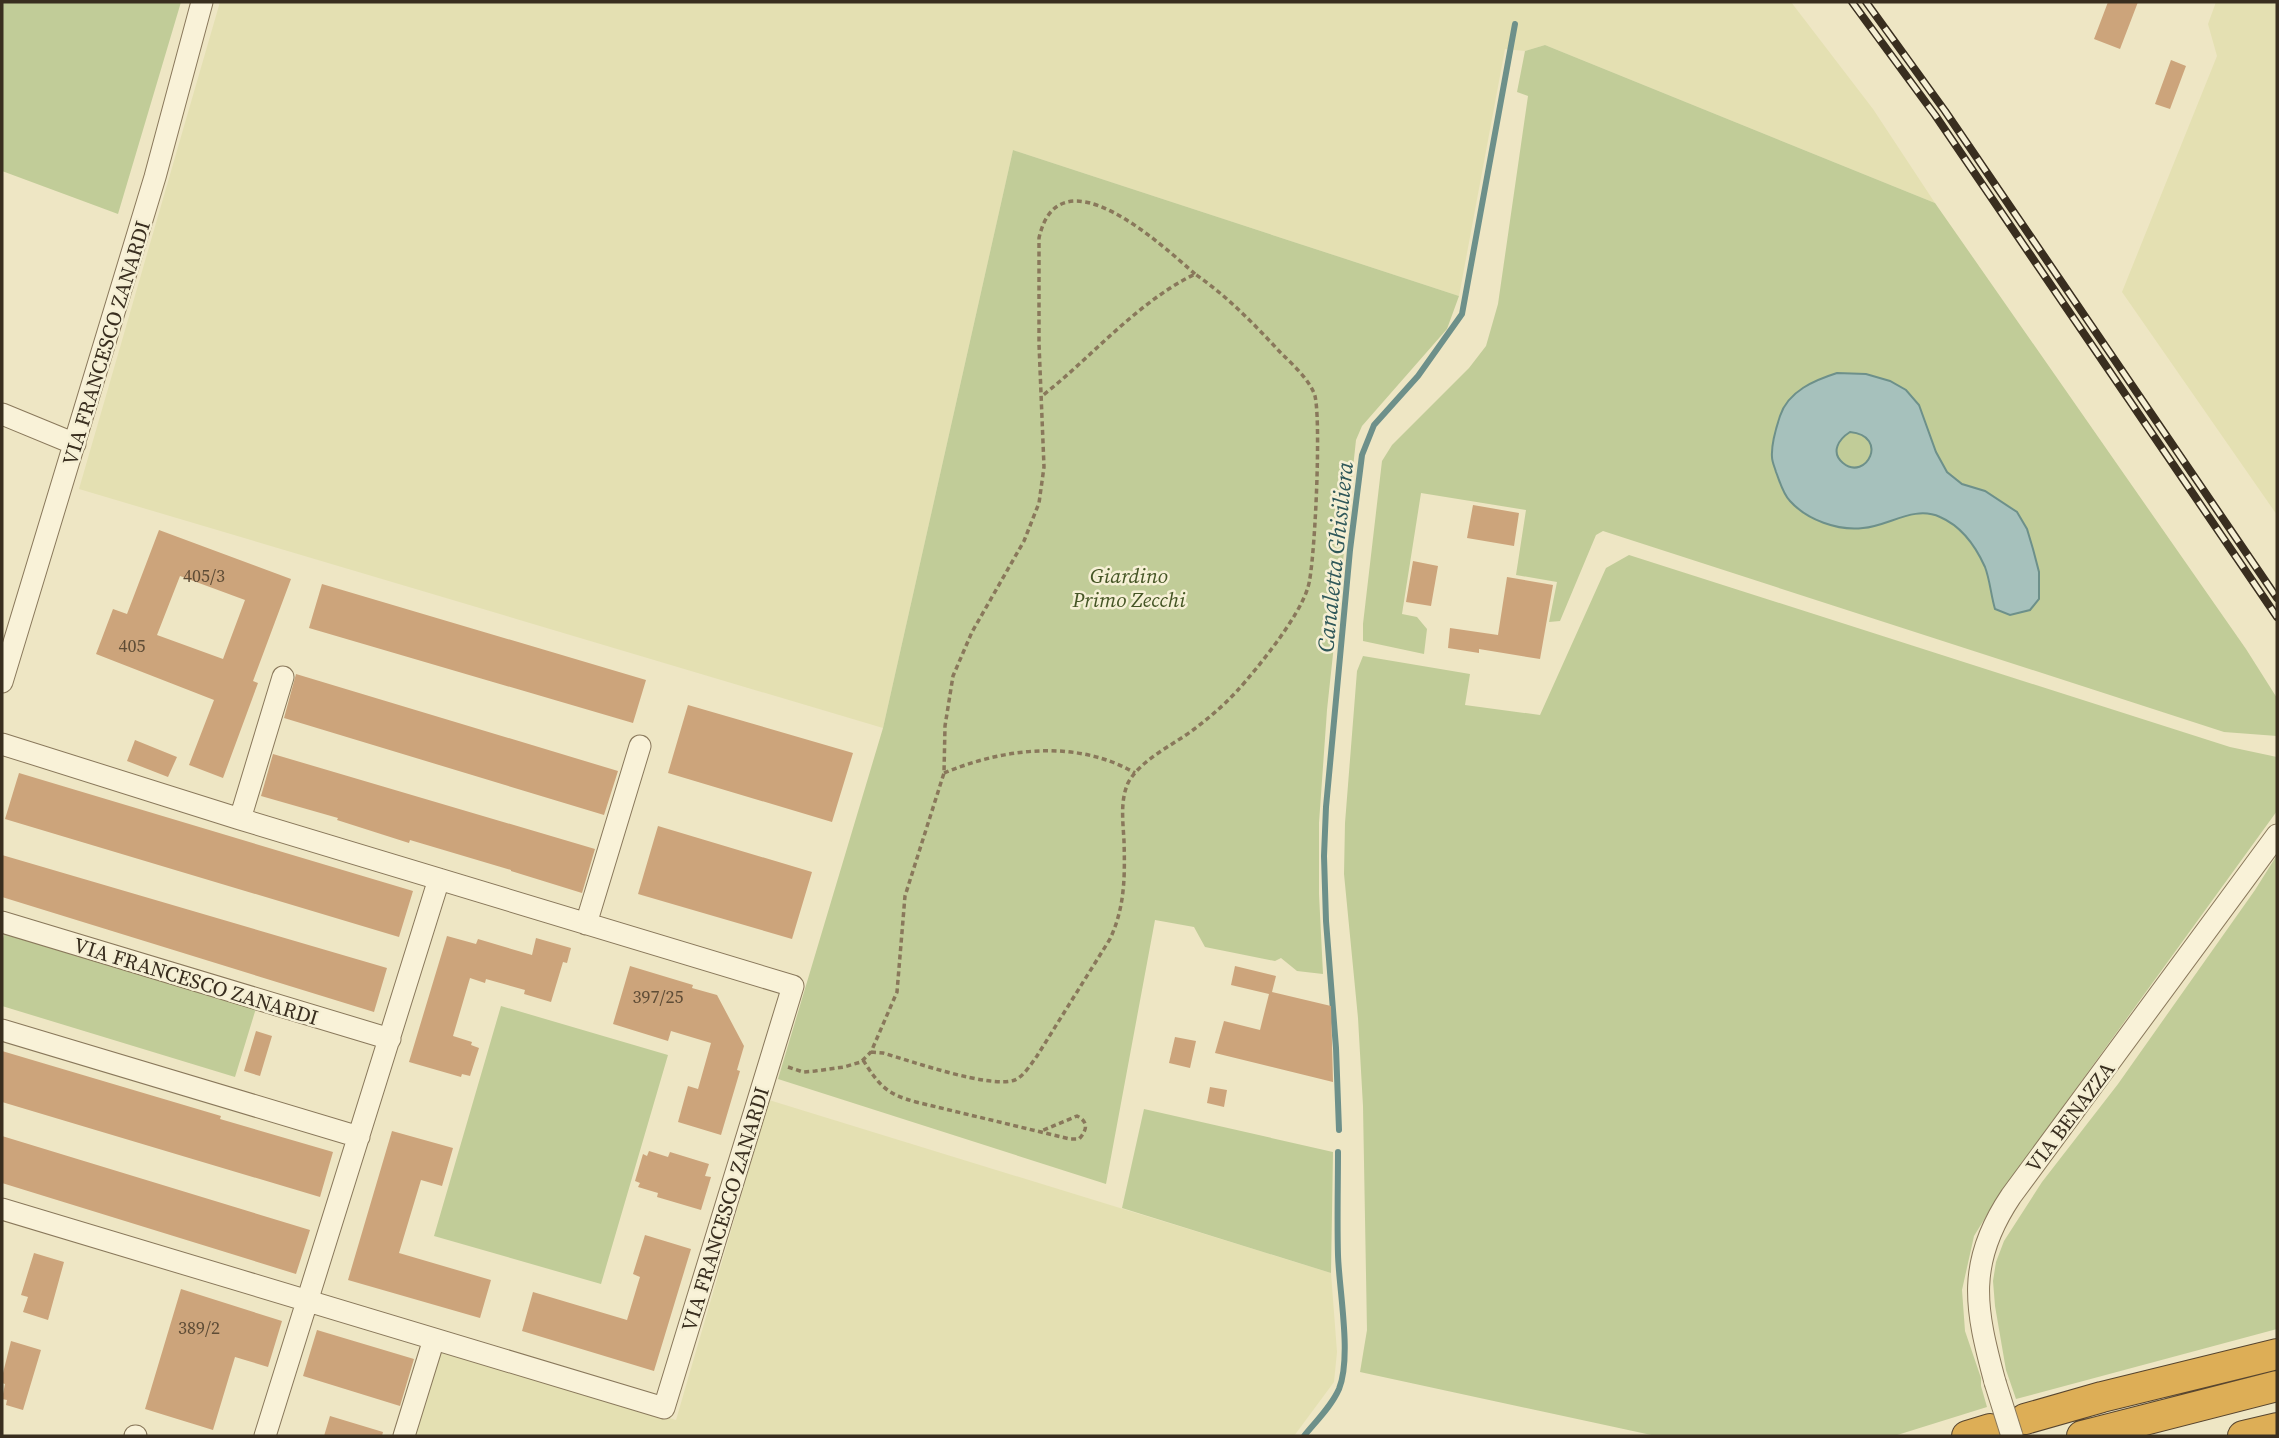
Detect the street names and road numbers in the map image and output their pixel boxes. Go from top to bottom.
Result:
street label: VIA FRANCESCO ZANARDI [55,217,157,469]
street label: VIA FRANCESCO ZANARDI [70,930,322,1032]
street label: VIA BENAZZA [2019,1056,2121,1178]
street label: VIA FRANCESCO ZANARDI [674,1083,776,1335]

